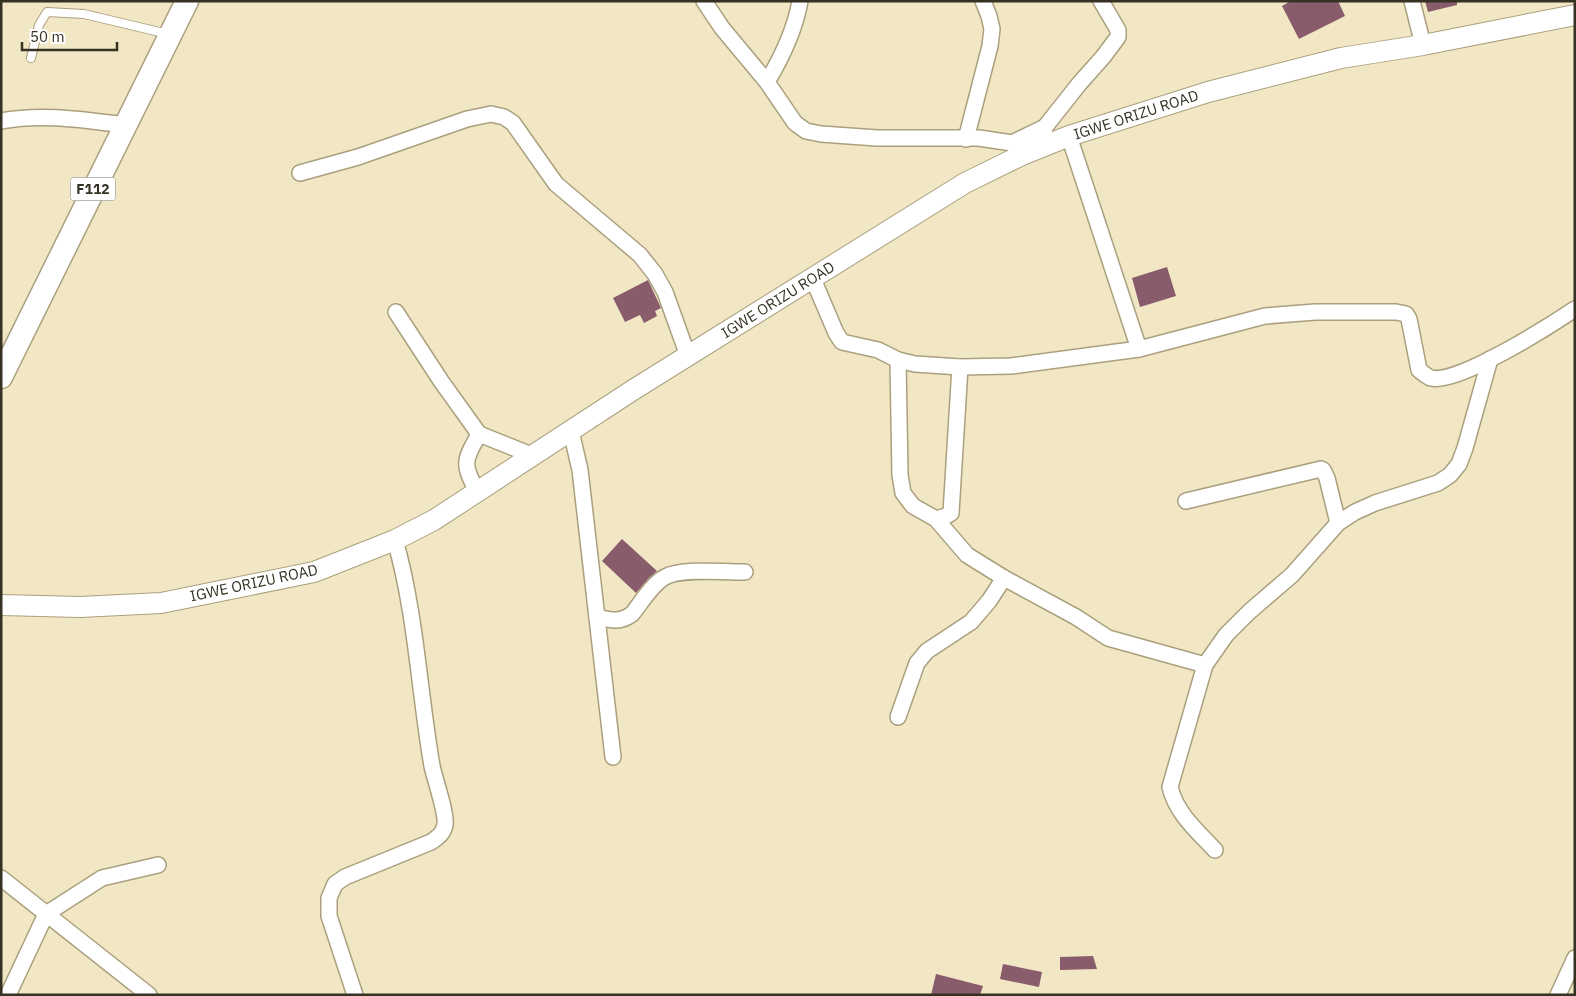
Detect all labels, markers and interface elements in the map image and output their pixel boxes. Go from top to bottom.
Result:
scale bar [22,20,118,52]
text: 50 m [30,27,65,46]
street label: IGWE ORIZU ROAD [1071,85,1201,144]
road number: F112 [70,178,116,200]
street label: IGWE ORIZU ROAD [717,257,838,342]
street label: IGWE ORIZU ROAD [188,560,320,605]

